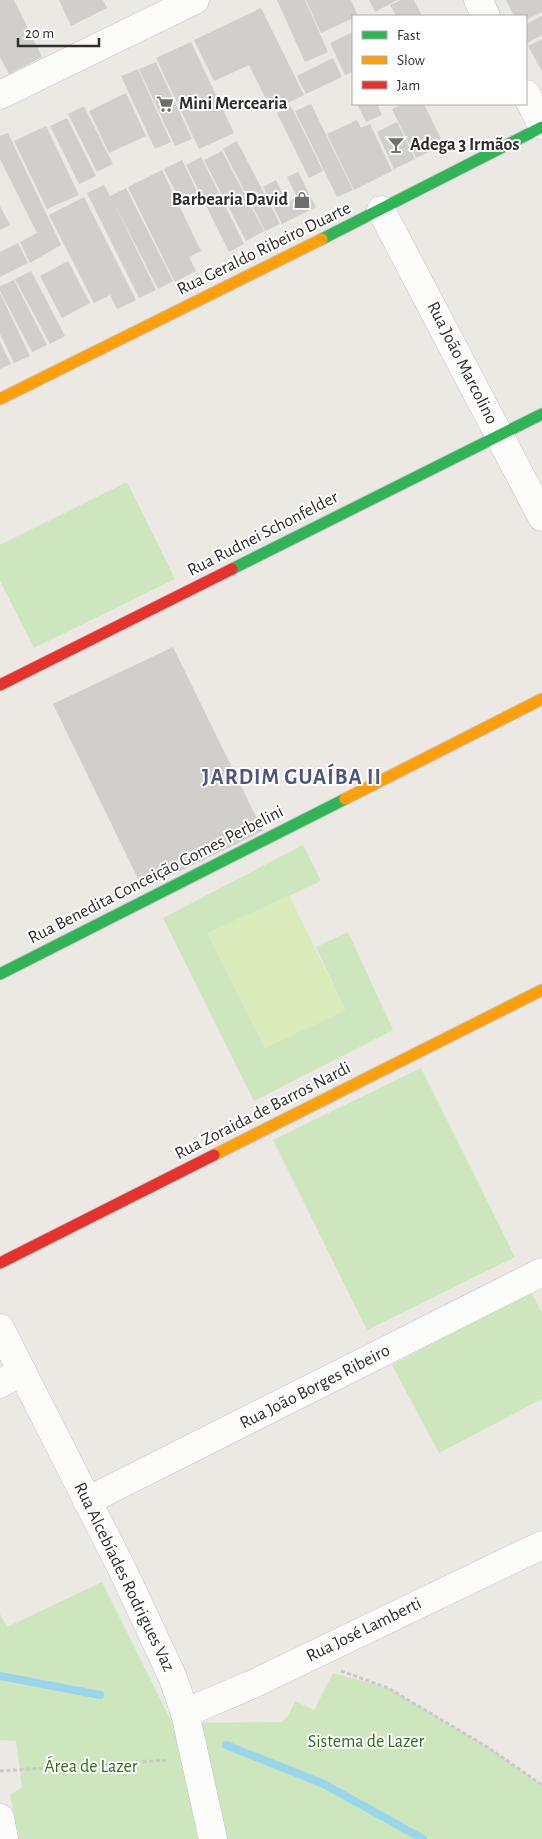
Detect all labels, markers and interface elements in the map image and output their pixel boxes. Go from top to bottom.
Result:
scale bar [18,15,99,47]
legend [352,15,527,105]
text: 20 m [25,26,54,41]
text: Fast [397,28,421,43]
text: Slow [397,53,425,68]
text: Jam [397,78,420,93]
supermarket icon: Mini Mercearia [155,94,175,114]
place label: Mini Mercearia [179,95,288,113]
bar icon: Adega 3 Irmãos [386,135,406,155]
place label: Adega 3 Irmãos [410,136,519,154]
shop icon: Barbearia David [292,190,312,210]
place label: Barbearia David [172,191,289,209]
street label: Rua Geraldo Ribeiro Duarte [174,199,354,299]
street label: Rua João Marcolino [423,299,501,427]
street label: Rua Rudnei Schonfelder [185,488,341,580]
district label: JARDIM GUAÍBA II [202,763,382,788]
street label: Rua Benedita Conceição Gomes Perbelini [26,803,286,947]
street label: Rua Zoraida de Barros Nardi [172,1059,354,1163]
street label: Rua João Borges Ribeiro [237,1341,393,1433]
street label: Rua Alcebíades Rodrigues Vaz [70,1480,178,1674]
street label: Rua José Lamberti [304,1594,424,1666]
park label: Sistema de Lazer [308,1733,425,1751]
park label: Área de Lazer [44,1755,138,1776]

